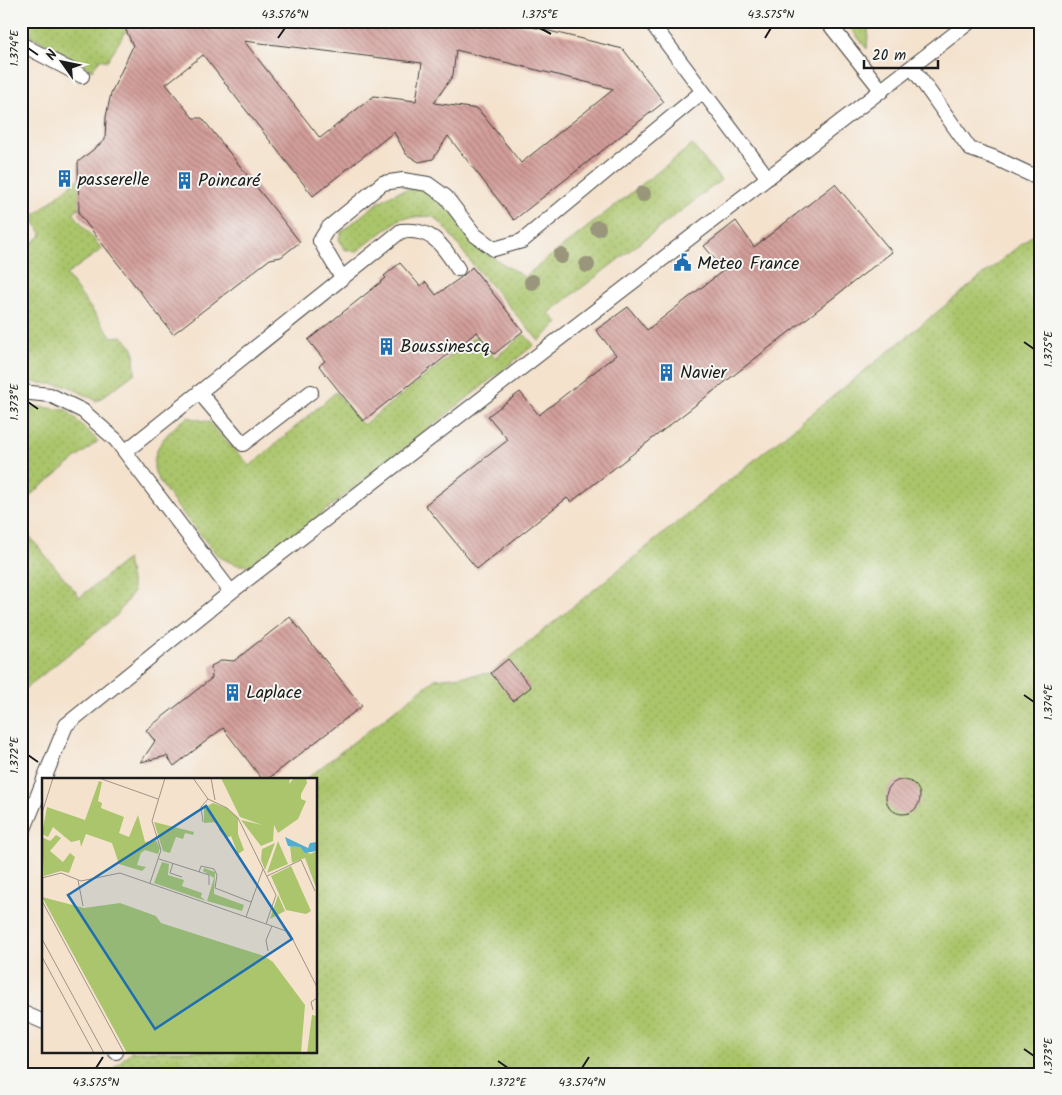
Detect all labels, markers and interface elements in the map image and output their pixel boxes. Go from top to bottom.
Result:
text: 43.576°N [261,5,309,24]
text: 1.375°E [522,5,559,24]
text: 43.575°N [748,5,794,24]
text: 1.374°E [5,29,24,66]
north arrow [38,38,88,88]
scale bar [864,38,938,70]
text: 20 m [872,44,906,68]
text: N [40,46,64,65]
place label: passerelle [77,166,149,195]
place label: Poincaré [198,167,261,196]
building icon: passerelle [54,169,74,189]
building icon: Poincaré [174,170,194,190]
place label: Meteo France [697,250,799,279]
public building icon: Meteo France [673,253,693,273]
text: 1.375°E [1039,330,1058,367]
place label: Boussinescq [400,333,490,362]
building icon: Boussinescq [376,336,396,356]
place label: Navier [680,359,728,388]
building icon: Navier [656,362,676,382]
text: 1.373°E [5,383,24,420]
place label: Laplace [246,679,302,708]
building icon: Laplace [222,682,242,702]
text: 1.374°E [1039,683,1058,720]
text: 1.372°E [5,735,24,774]
inset map [42,778,318,1052]
text: 1.373°E [1039,1037,1058,1074]
text: 43.575°N [73,1073,119,1092]
text: 1.372°E [489,1073,528,1092]
text: 43.574°N [558,1073,606,1092]

